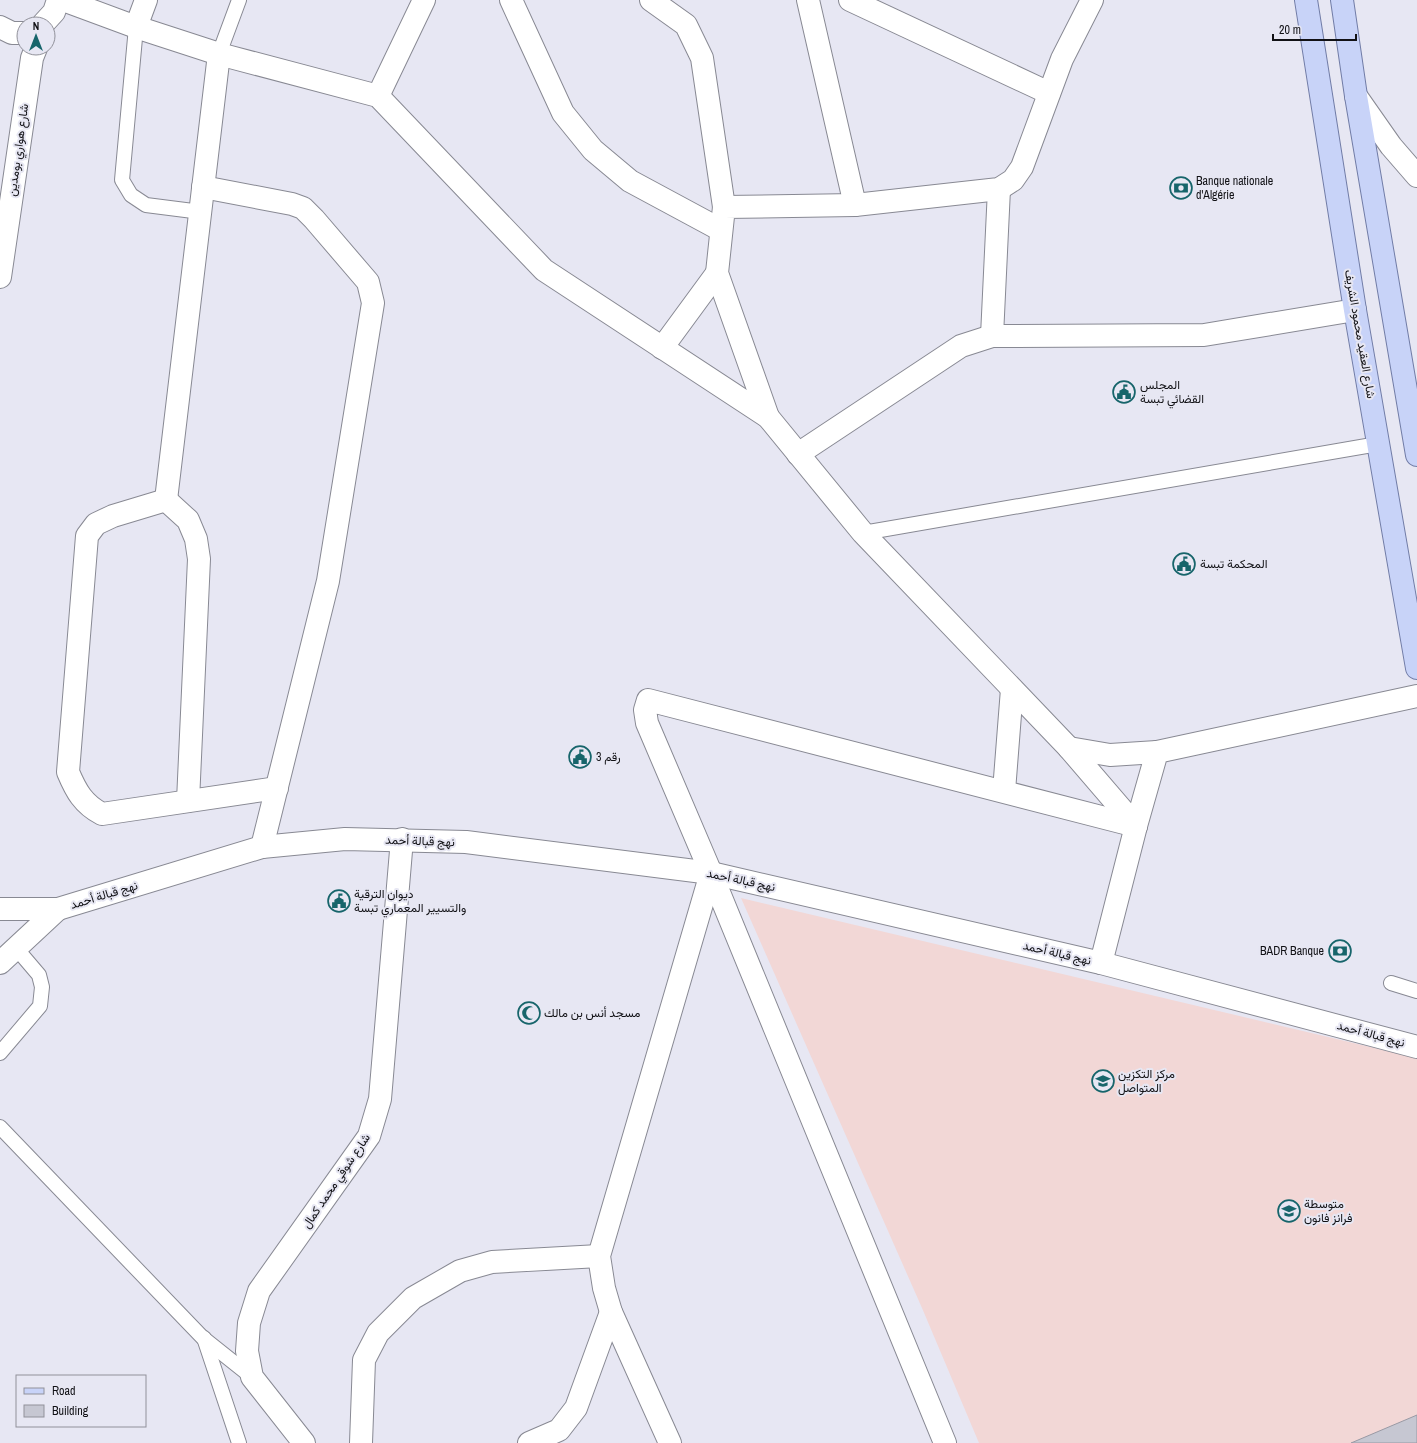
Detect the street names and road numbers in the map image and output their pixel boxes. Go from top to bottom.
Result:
street label: شارع هواري بومدين [4,103,34,197]
street label: شارع العقيد محمود الشريف [1340,268,1379,400]
street label: نهج قبالة أحمد [385,832,455,851]
street label: نهج قبالة أحمد [705,865,777,896]
street label: نهج قبالة أحمد [68,877,140,914]
street label: نهج قبالة أحمد [1021,937,1093,970]
street label: نهج قبالة أحمد [1335,1017,1407,1052]
street label: شارع شوقي محمد كمال [298,1130,375,1233]

